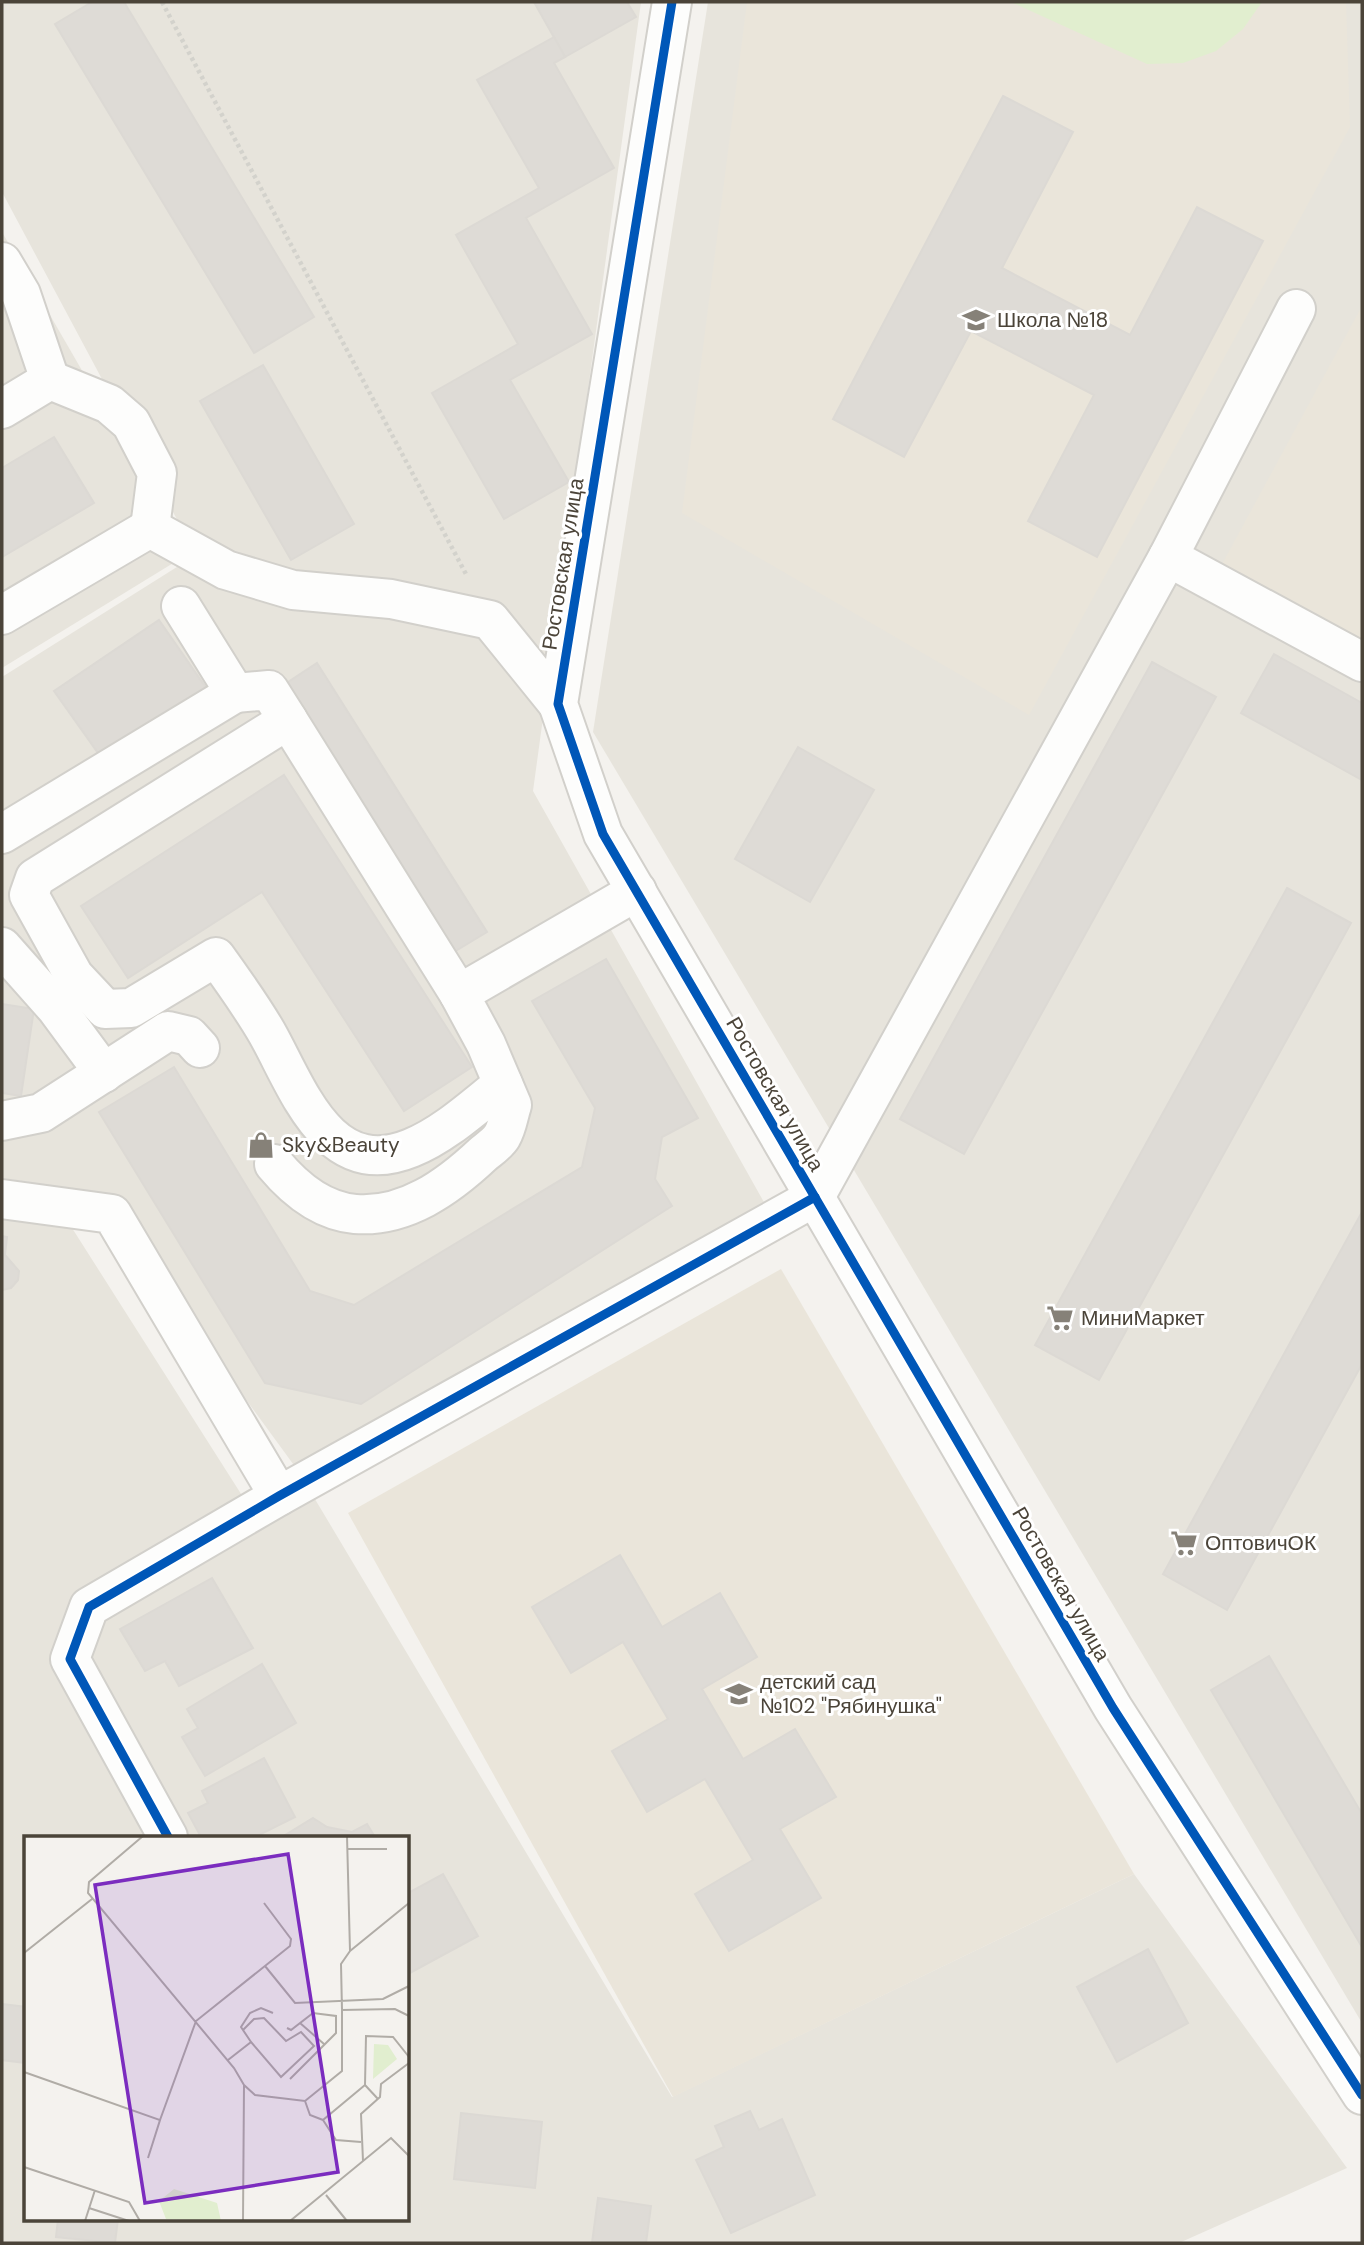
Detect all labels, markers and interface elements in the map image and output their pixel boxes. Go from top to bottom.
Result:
school or university icon: Школа №18 [961,305,991,335]
place label: Школа №18 [997,306,1108,334]
street label: Ростовская улица [536,476,590,652]
street label: Ростовская улица [719,1012,831,1177]
shop icon: Sky&Beauty [246,1130,276,1160]
place label: Sky&Beauty [282,1131,400,1159]
supermarket icon: МиниМаркет [1045,1303,1075,1333]
place label: МиниМаркет [1081,1304,1205,1332]
street label: Ростовская улица [1005,1502,1117,1667]
supermarket icon: ОптовичОК [1169,1528,1199,1558]
place label: ОптовичОК [1205,1529,1317,1557]
place label: детский сад №102 "Рябинушка" [760,1668,942,1720]
school or university icon: детский сад №102 "Рябинушка" [724,1679,754,1709]
inset map [24,1836,410,2220]

